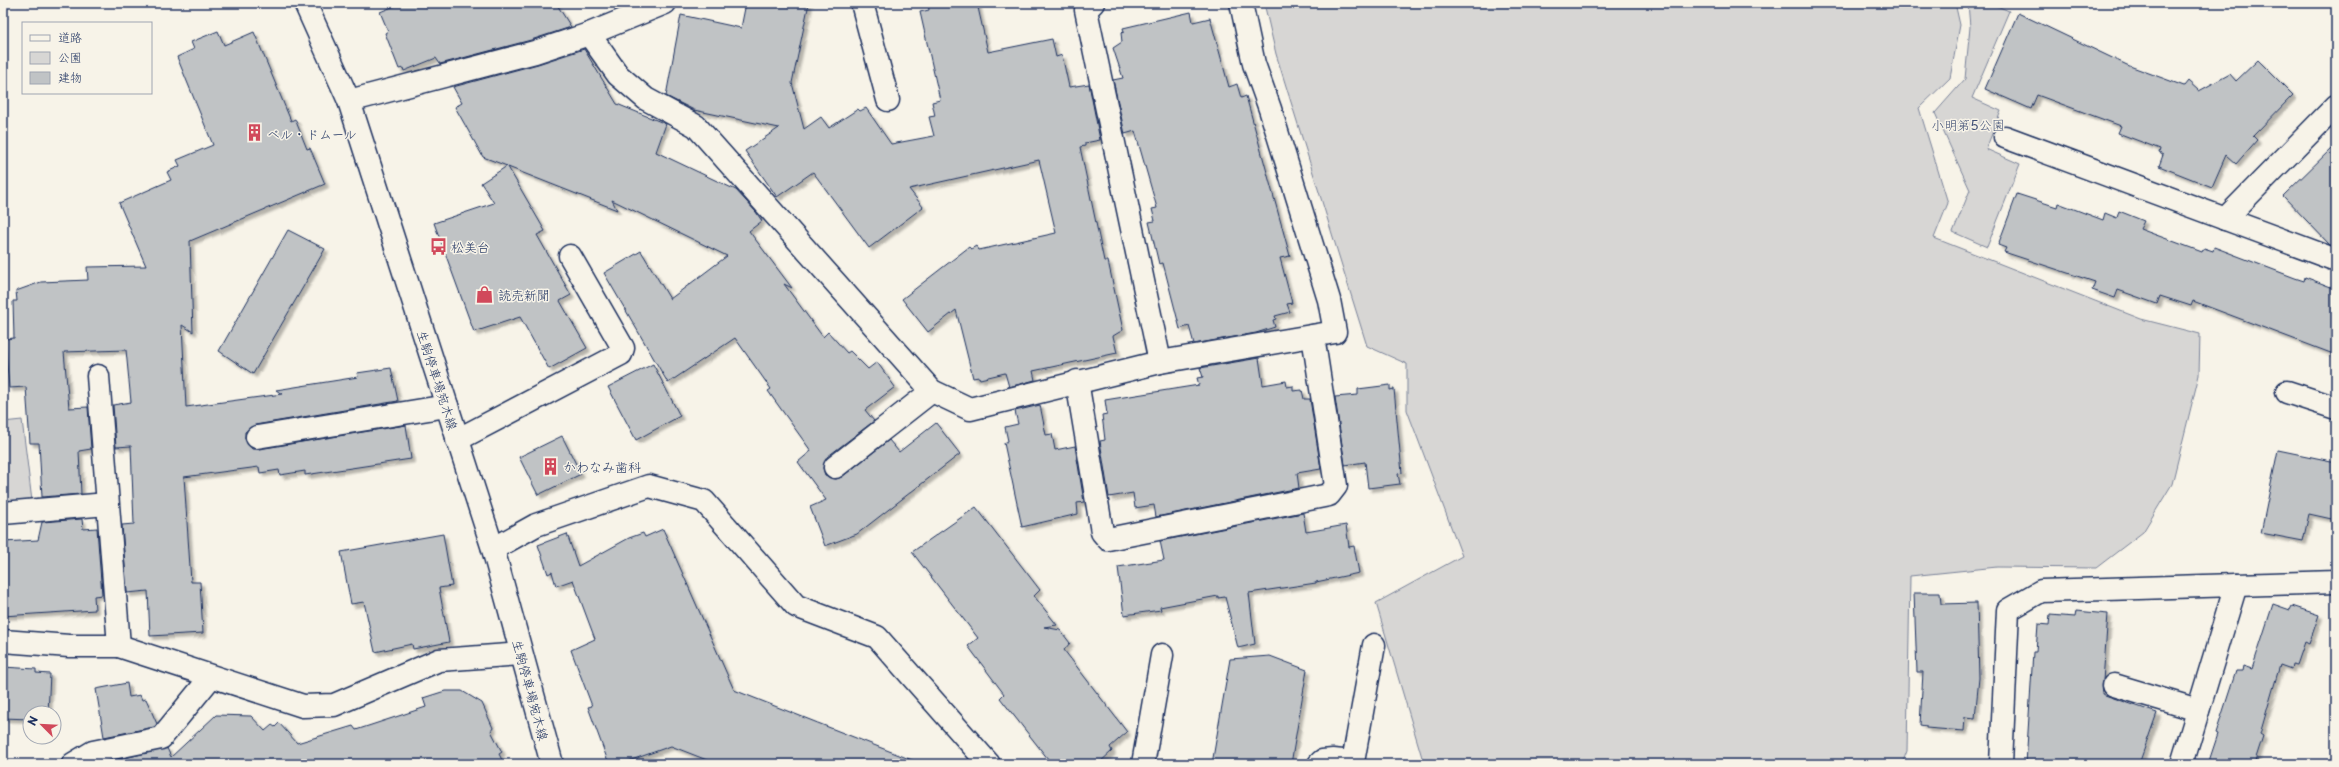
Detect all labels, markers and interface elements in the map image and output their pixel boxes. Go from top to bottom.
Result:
legend [22,22,152,94]
text: 道路 [58,28,82,46]
text: 公園 [58,48,82,66]
text: 建物 [58,68,82,86]
park label: 小明第5公園 [1931,115,2005,134]
building icon: ベル・ドムール [244,123,264,143]
place label: ベル・ドムール [267,124,357,143]
bus stop icon: 松美台 [428,236,448,256]
place label: 松美台 [451,237,490,256]
shop icon: 読売新聞 [475,284,495,304]
place label: 読売新聞 [498,285,550,304]
street label: 生駒停車場宛木線 [413,328,463,433]
building icon: かわなみ歯科 [540,456,560,476]
place label: かわなみ歯科 [563,457,641,476]
street label: 生駒停車場宛木線 [508,637,554,744]
north arrow [22,705,62,745]
text: N [23,713,42,728]

